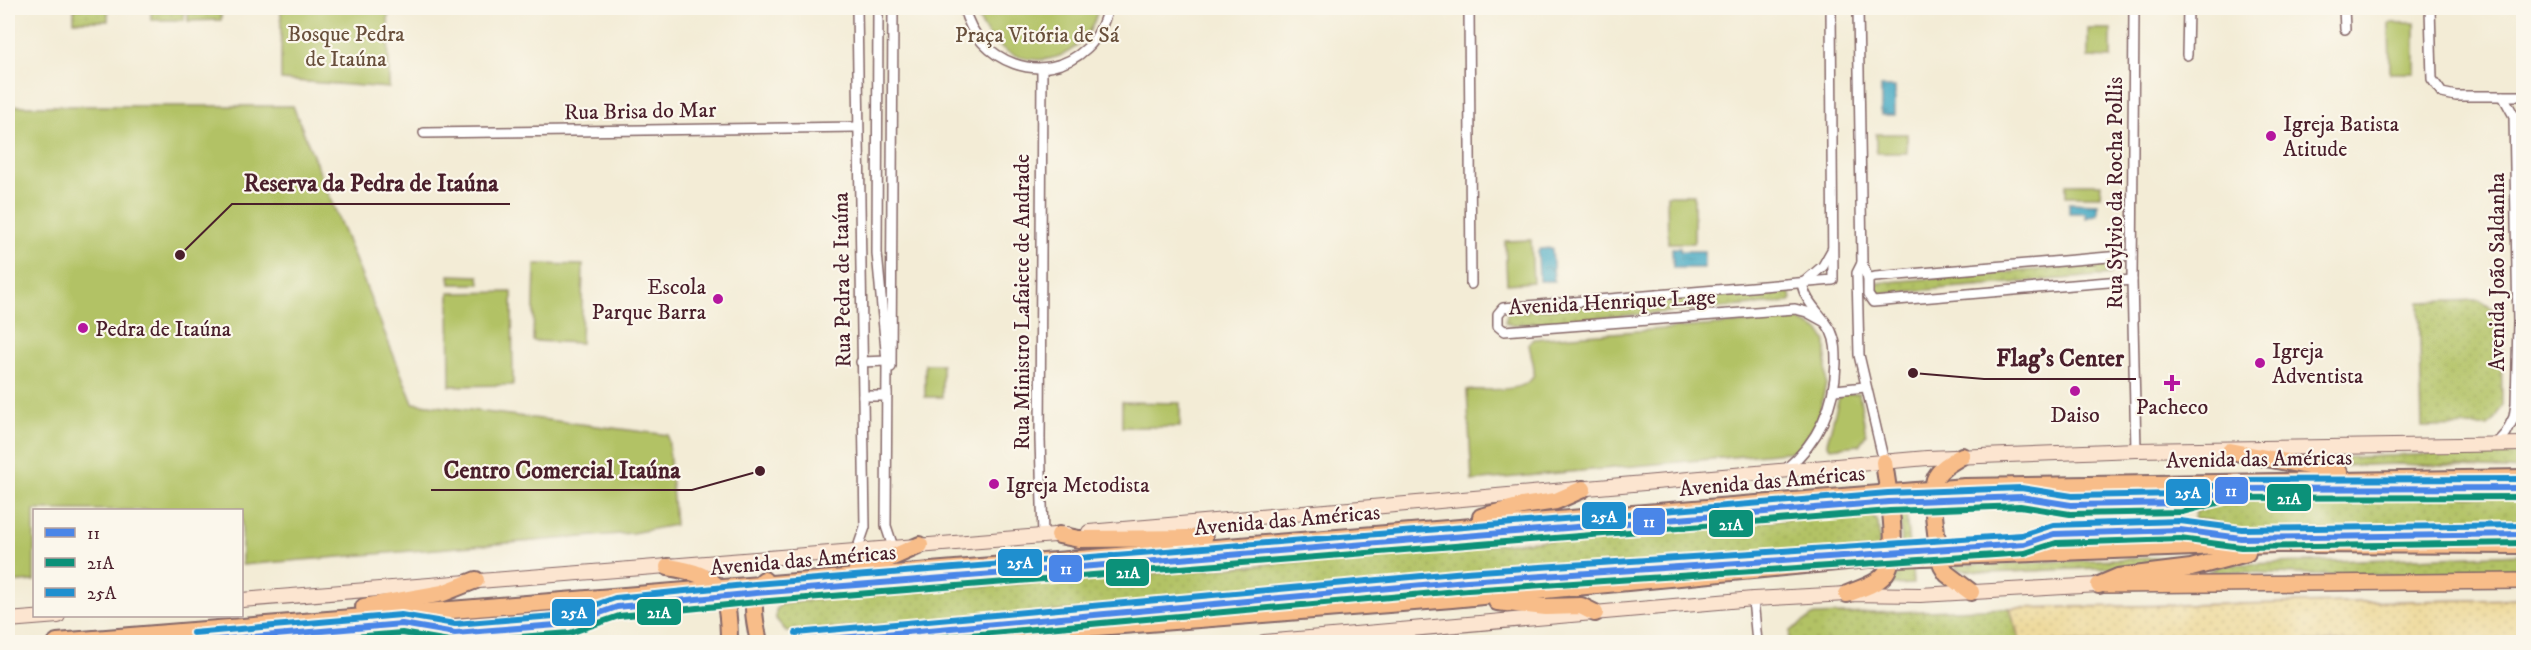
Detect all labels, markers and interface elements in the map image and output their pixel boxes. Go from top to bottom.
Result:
park label: Bosque Pedra de Itaúna [287,21,405,73]
park label: Praça Vitória de Sá [955,22,1120,49]
street label: Rua Sylvio da Rocha Pollis [2102,77,2129,309]
street label: Rua Brisa do Mar [564,97,717,126]
place label: Igreja Batista Atitude [2283,111,2400,163]
marker: Igreja Batista Atitude [2264,129,2278,143]
street label: Rua Ministro Lafaiete de Andrade [1009,154,1036,450]
callout: Reserva da Pedra de Itaúna [232,162,510,204]
text: Reserva da Pedra de Itaúna [244,169,499,199]
street label: Avenida João Saldanha [2484,172,2511,371]
street label: Rua Pedra de Itaúna [827,191,858,368]
place label: Escola Parque Barra [591,274,707,326]
street label: Avenida Henrique Lage [1508,284,1716,321]
marker: Escola Parque Barra [711,292,725,306]
place label: Pedra de Itaúna [95,316,232,343]
marker: Pedra de Itaúna [76,321,90,335]
callout: Flag's Center [1984,337,2136,379]
place label: Igreja Adventista [2272,338,2364,390]
text: Flag's Center [1996,344,2125,374]
marker: Igreja Adventista [2253,356,2267,370]
marker: Pacheco [2165,376,2179,390]
marker: Daiso [2068,384,2082,398]
place label: Pacheco [2136,394,2208,421]
place label: Daiso [2050,402,2100,429]
street label: Avenida das Américas [2166,444,2353,475]
callout: Centro Comercial Itaúna [431,448,692,490]
text: Centro Comercial Itaúna [444,456,681,486]
street label: Avenida das Américas [1678,460,1866,503]
place label: Igreja Metodista [1006,472,1150,499]
line badge: 11 [2214,476,2249,505]
marker: Igreja Metodista [987,477,1001,491]
line badge: 25A [2165,478,2211,507]
text: 11 [2225,481,2237,501]
text: 25A [2175,483,2202,503]
line badge: 21A [2266,483,2312,512]
text: 21A [2277,489,2302,509]
street label: Avenida das Américas [1193,499,1381,542]
line badge: 25A [1581,501,1627,530]
text: 25A [1591,507,1618,527]
line badge: 11 [1632,507,1666,536]
legend [33,509,243,617]
line badge: 21A [1708,509,1754,538]
text: 11 [1643,512,1655,532]
text: 21A [1719,515,1744,535]
text: 11 [87,523,100,545]
street label: Avenida das Américas [709,539,897,582]
line badge: 25A [997,548,1043,577]
text: 21A [87,553,114,575]
text: 25A [1007,553,1034,573]
line badge: 11 [1048,554,1083,583]
line badge: 21A [1105,558,1150,587]
text: 11 [1060,559,1072,579]
text: 21A [1116,563,1141,583]
text: 25A [87,583,117,605]
line badge: 25A [551,598,596,627]
line badge: 21A [636,598,682,626]
text: 25A [561,603,588,623]
text: 21A [647,603,672,623]

